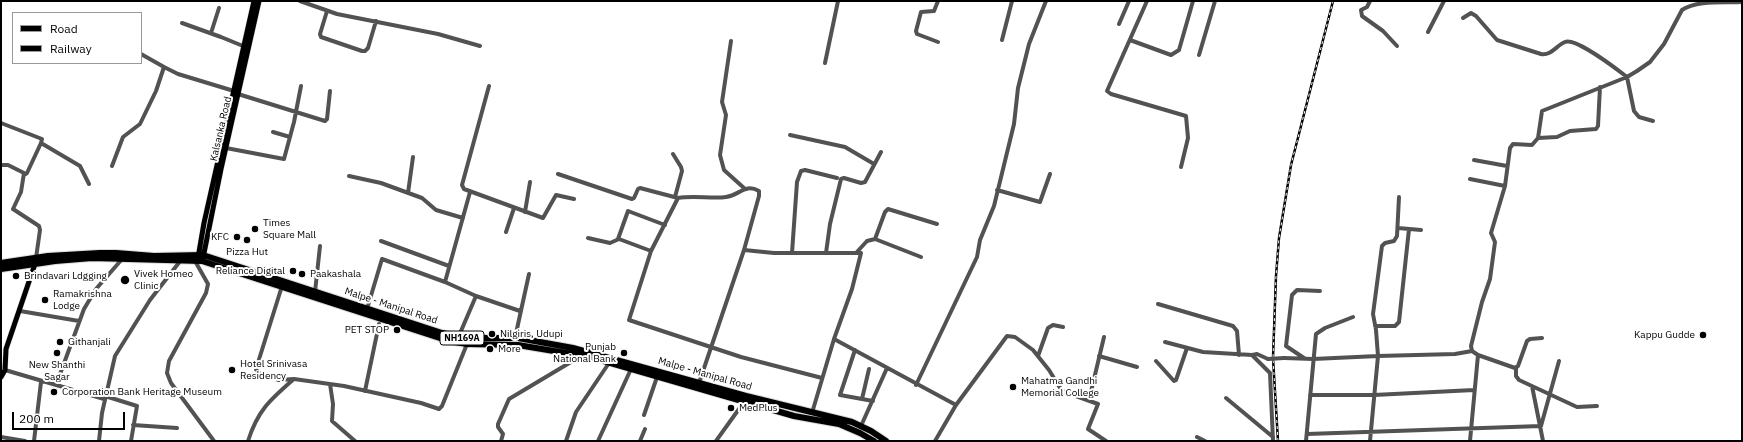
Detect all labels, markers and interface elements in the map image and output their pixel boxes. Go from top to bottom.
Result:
legend [12,12,142,64]
text: Road [50,21,78,36]
text: Railway [50,41,92,56]
street label: Kalsanka Road [208,95,234,163]
place label: Times Square Mall [263,217,316,240]
marker: Times Square Mall [250,224,260,234]
place label: KFC [211,231,229,243]
marker: KFC [232,232,242,242]
marker: Pizza Hut [242,235,252,245]
place label: Pizza Hut [226,246,268,258]
place label: Reliance Digital [216,265,285,277]
marker: Reliance Digital [288,266,298,276]
place label: Vivek Homeo Clinic [134,268,193,292]
place label: Paakashala [310,268,361,280]
marker: Paakashala [297,269,307,279]
place label: Brindavari Ldgging [24,270,107,282]
marker: Brindavari Ldgging [11,271,21,281]
marker: Vivek Homeo Clinic [119,274,131,286]
street label: Malpe - Manipal Road [343,285,439,327]
place label: Ramakrishna Lodge [53,288,112,312]
marker: Ramakrishna Lodge [40,295,50,305]
place label: PET STOP [345,324,389,336]
marker: PET STOP [392,325,402,335]
place label: Nilgiris, Udupi [500,328,563,340]
marker: Nilgiris, Udupi [487,329,497,339]
place label: Kappu Gudde [1634,329,1695,341]
marker: Kappu Gudde [1698,330,1708,340]
road number: NH169A [440,331,484,345]
place label: Githanjali [68,336,111,348]
marker: Githanjali [55,337,65,347]
place label: Punjab National Bank [553,341,616,364]
place label: More [498,343,521,355]
marker: More [485,344,495,354]
marker: New Shanthi Sagar [52,348,62,358]
marker: Punjab National Bank [619,348,629,358]
street label: Malpe - Manipal Road [657,355,753,393]
place label: Hotel Srinivasa Residency [240,358,307,382]
place label: New Shanthi Sagar [29,359,85,382]
marker: Hotel Srinivasa Residency [227,365,237,375]
place label: Mahatma Gandhi Memorial College [1021,375,1099,398]
marker: Mahatma Gandhi Memorial College [1008,382,1018,392]
place label: Corporation Bank Heritage Museum [62,386,222,398]
marker: Corporation Bank Heritage Museum [49,387,59,397]
place label: MedPlus [739,402,778,414]
marker: MedPlus [726,403,736,413]
scale bar [14,404,127,430]
text: 200 m [19,411,54,426]

